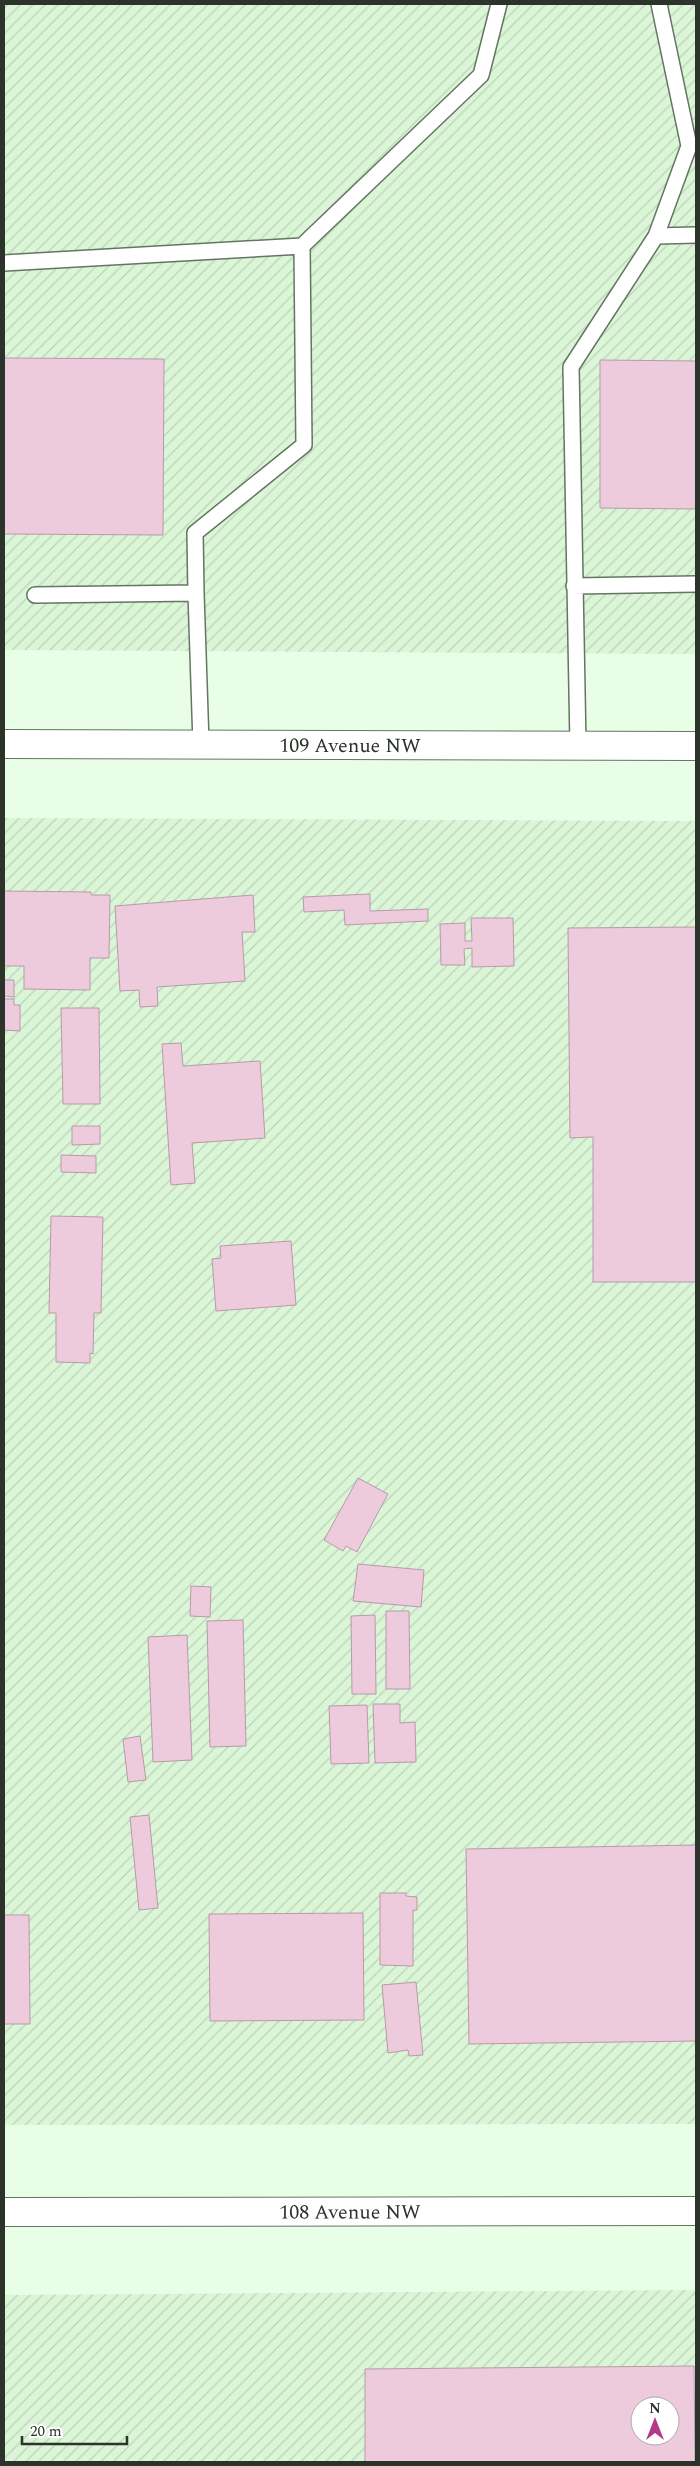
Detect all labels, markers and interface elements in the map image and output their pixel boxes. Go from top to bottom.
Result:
street label: 109 Avenue NW [279,731,421,761]
street label: 108 Avenue NW [279,2197,421,2228]
north arrow [630,2396,680,2446]
text: N [649,2398,661,2419]
scale bar [22,2414,128,2446]
text: 20 m [30,2420,62,2443]

